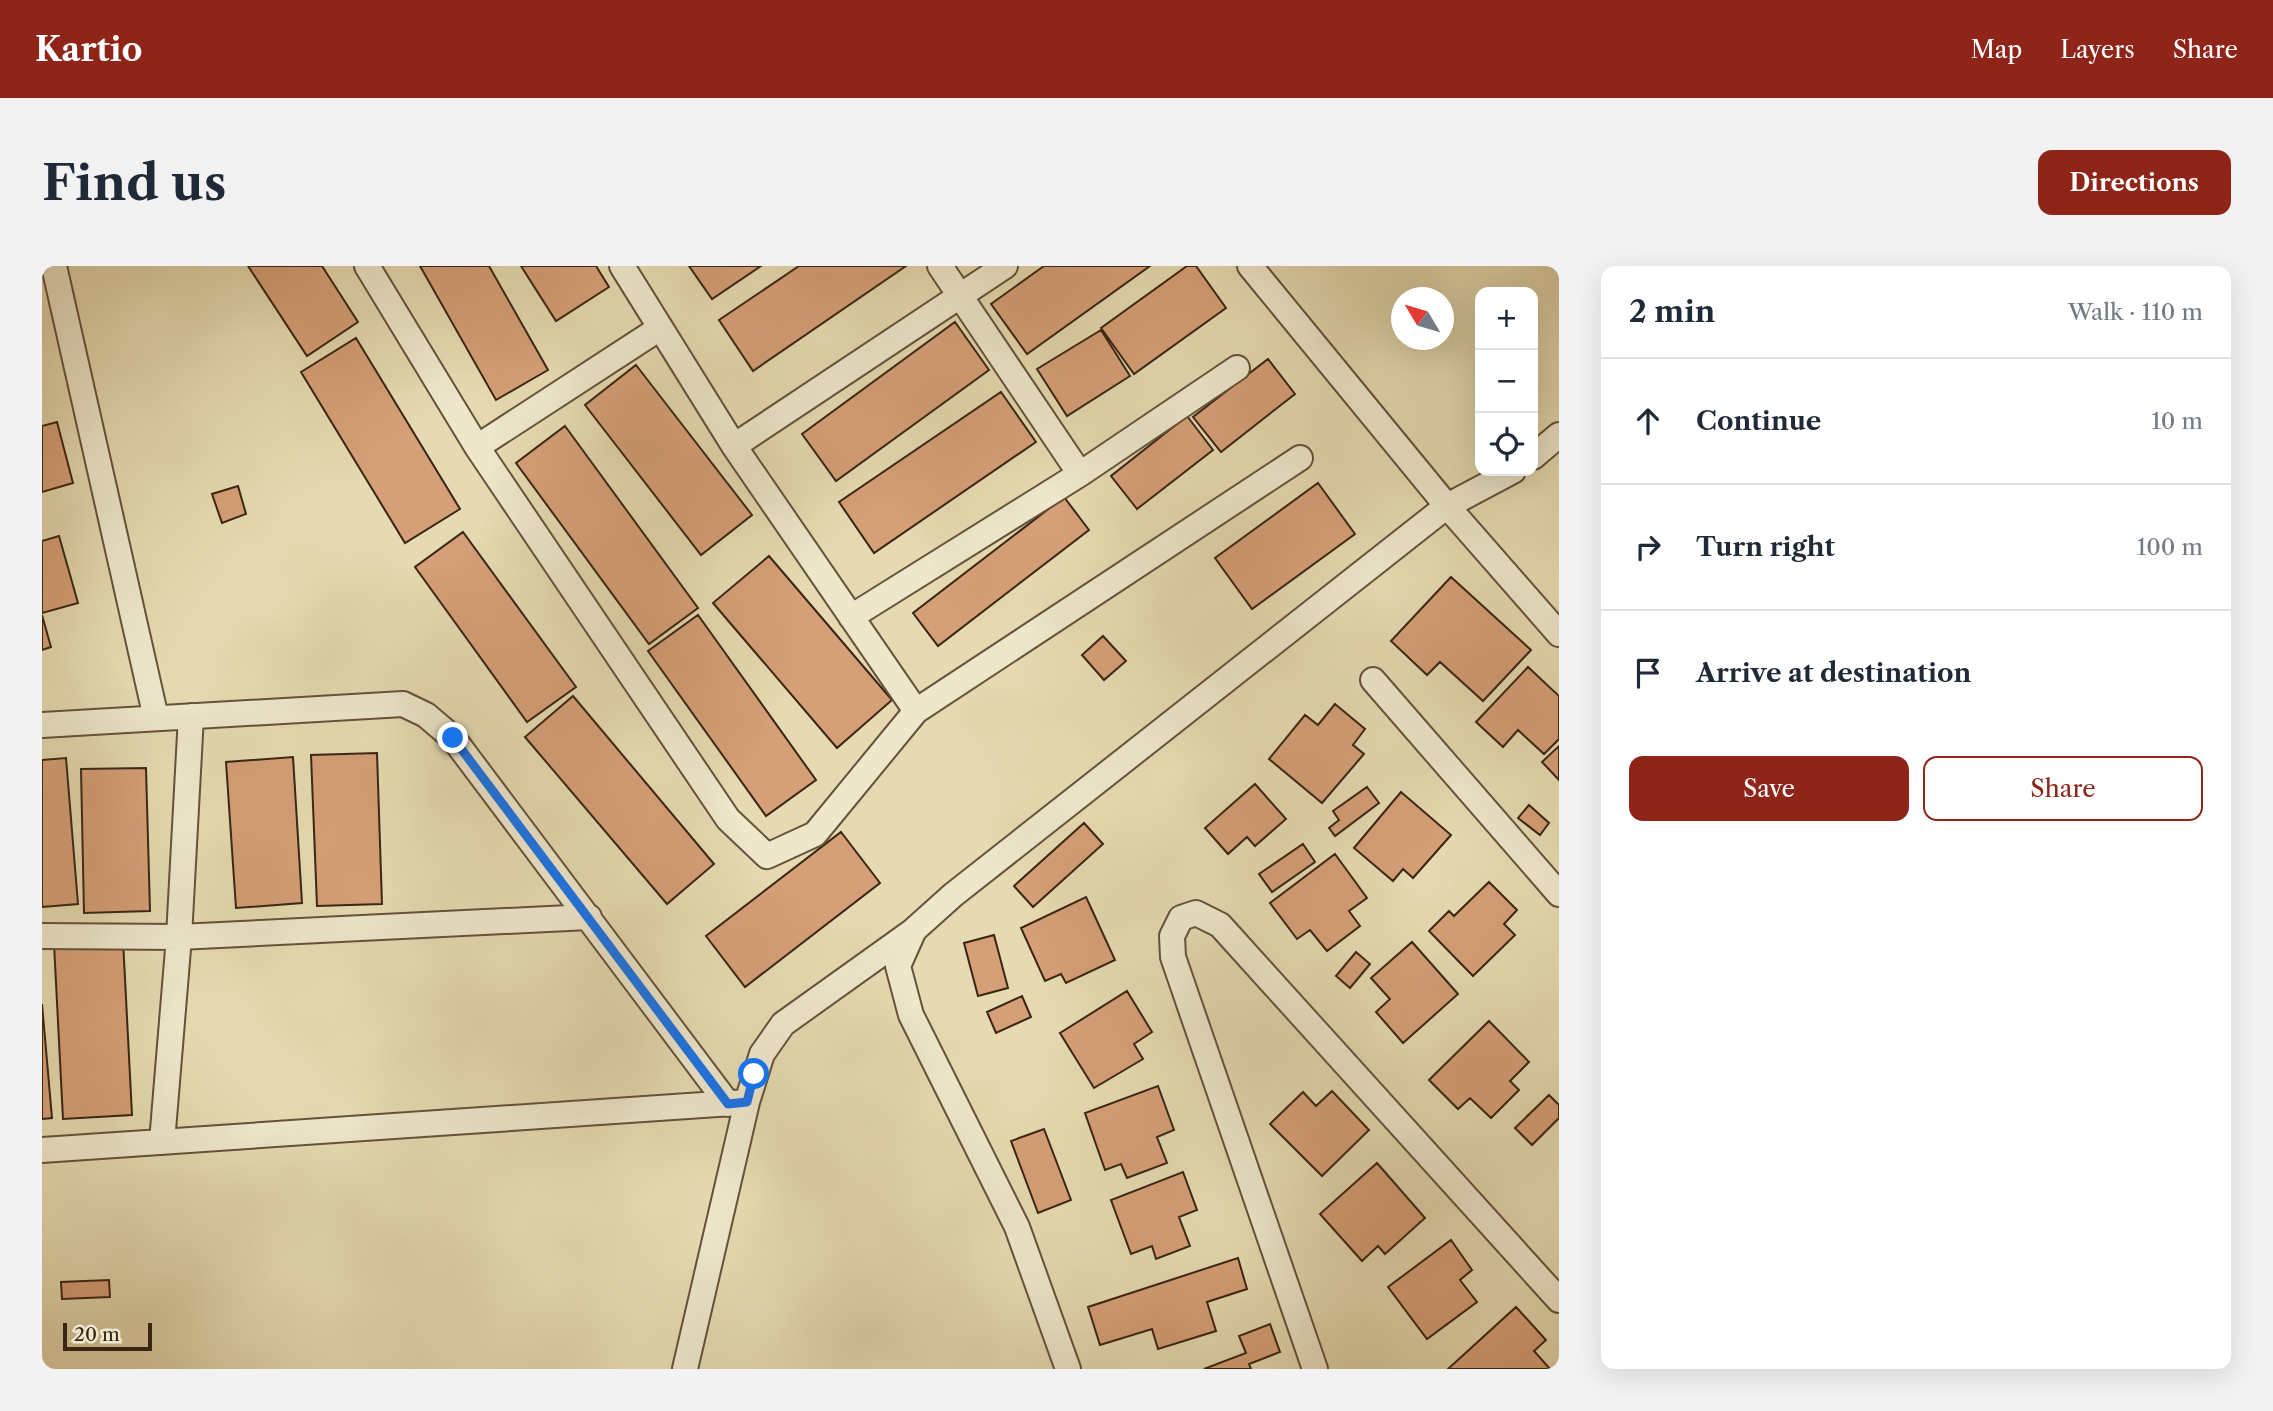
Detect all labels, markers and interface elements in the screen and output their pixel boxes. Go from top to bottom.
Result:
text: Kartio [35,29,143,70]
text: Map [1971,35,2022,64]
text: Layers [2060,35,2135,64]
text: Share [2173,35,2238,64]
button: Directions [2038,150,2231,215]
text: Find us [42,152,226,213]
north arrow [1391,287,1454,350]
map controls [1475,287,1538,476]
button: + [1475,287,1538,350]
text: 2 min [1629,293,1715,330]
text: Walk · 110 m [2068,298,2203,326]
button: − [1475,350,1538,413]
icon: ahead [1629,402,1667,440]
text: Continue [1696,405,1821,437]
text: 10 m [2151,407,2203,435]
button: locate [1475,413,1538,476]
icon: right [1629,528,1667,566]
text: Turn right [1696,531,1835,563]
text: 100 m [2137,533,2203,561]
icon: arrive [1629,654,1667,692]
text: Arrive at destination [1696,657,1971,689]
route end [437,722,468,753]
button: Save [1629,756,1909,821]
button: Share [1923,756,2203,821]
route start [738,1058,769,1089]
scale bar [63,1320,152,1352]
text: 20 m [74,1323,120,1346]

